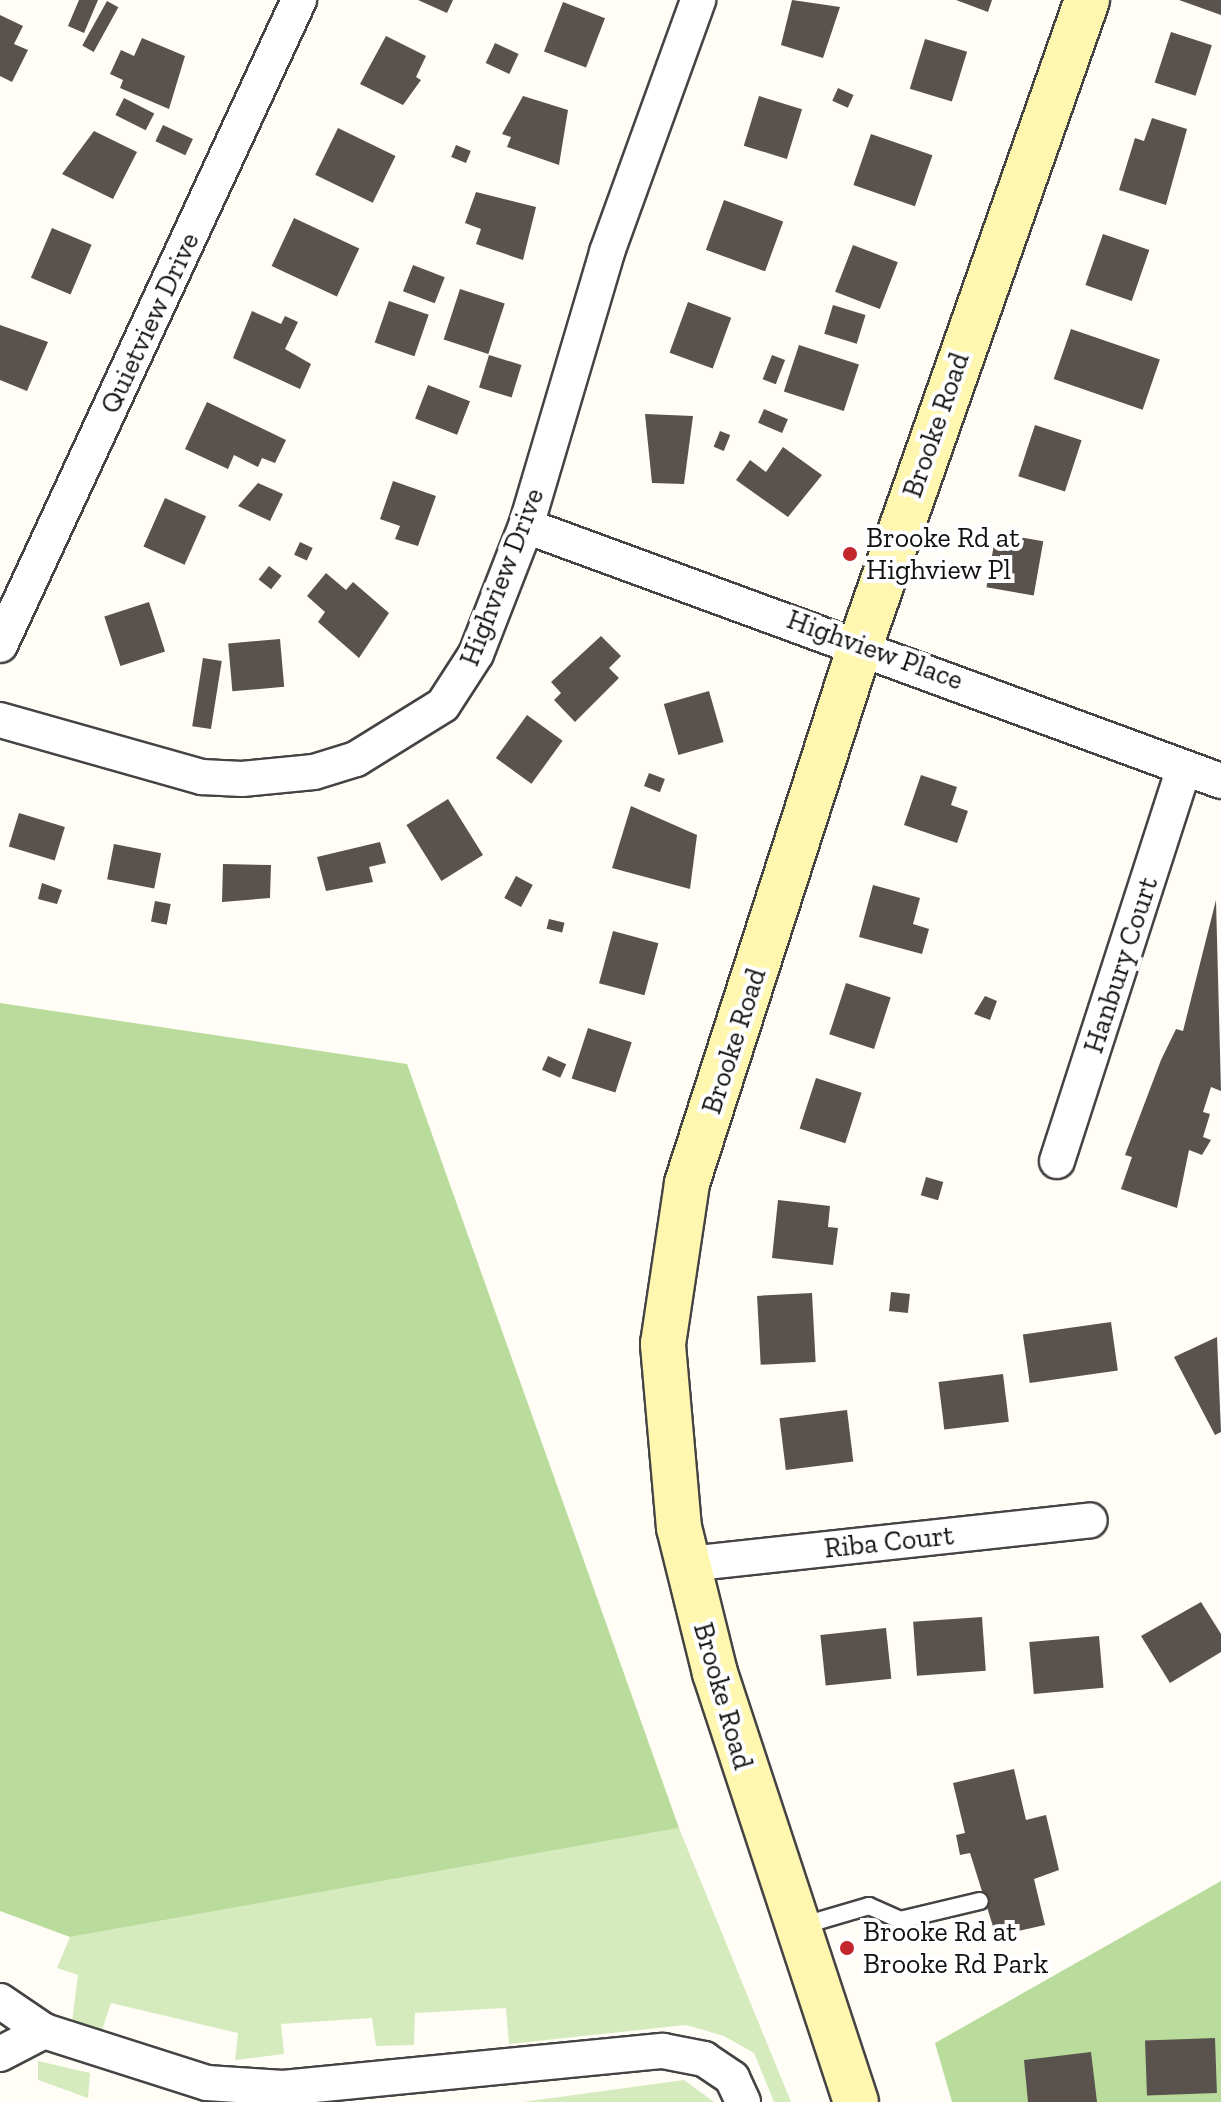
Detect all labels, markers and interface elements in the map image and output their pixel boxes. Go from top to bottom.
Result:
street label: Quietview Drive [93,227,207,419]
street label: Brooke Road [896,348,976,502]
street label: Highview Drive [453,483,551,671]
place label: Brooke Rd at Highview Pl [866,521,1020,587]
marker: Brooke Rd at Highview Pl [841,545,859,563]
street label: Highview Place [782,603,968,697]
street label: Hanbury Court [1077,872,1165,1058]
street label: Brooke Road [695,964,773,1118]
street label: Riba Court [822,1518,956,1566]
street label: Brooke Road [686,1619,760,1773]
place label: Brooke Rd at Brooke Rd Park [863,1915,1048,1981]
marker: Brooke Rd at Brooke Rd Park [838,1939,856,1957]

